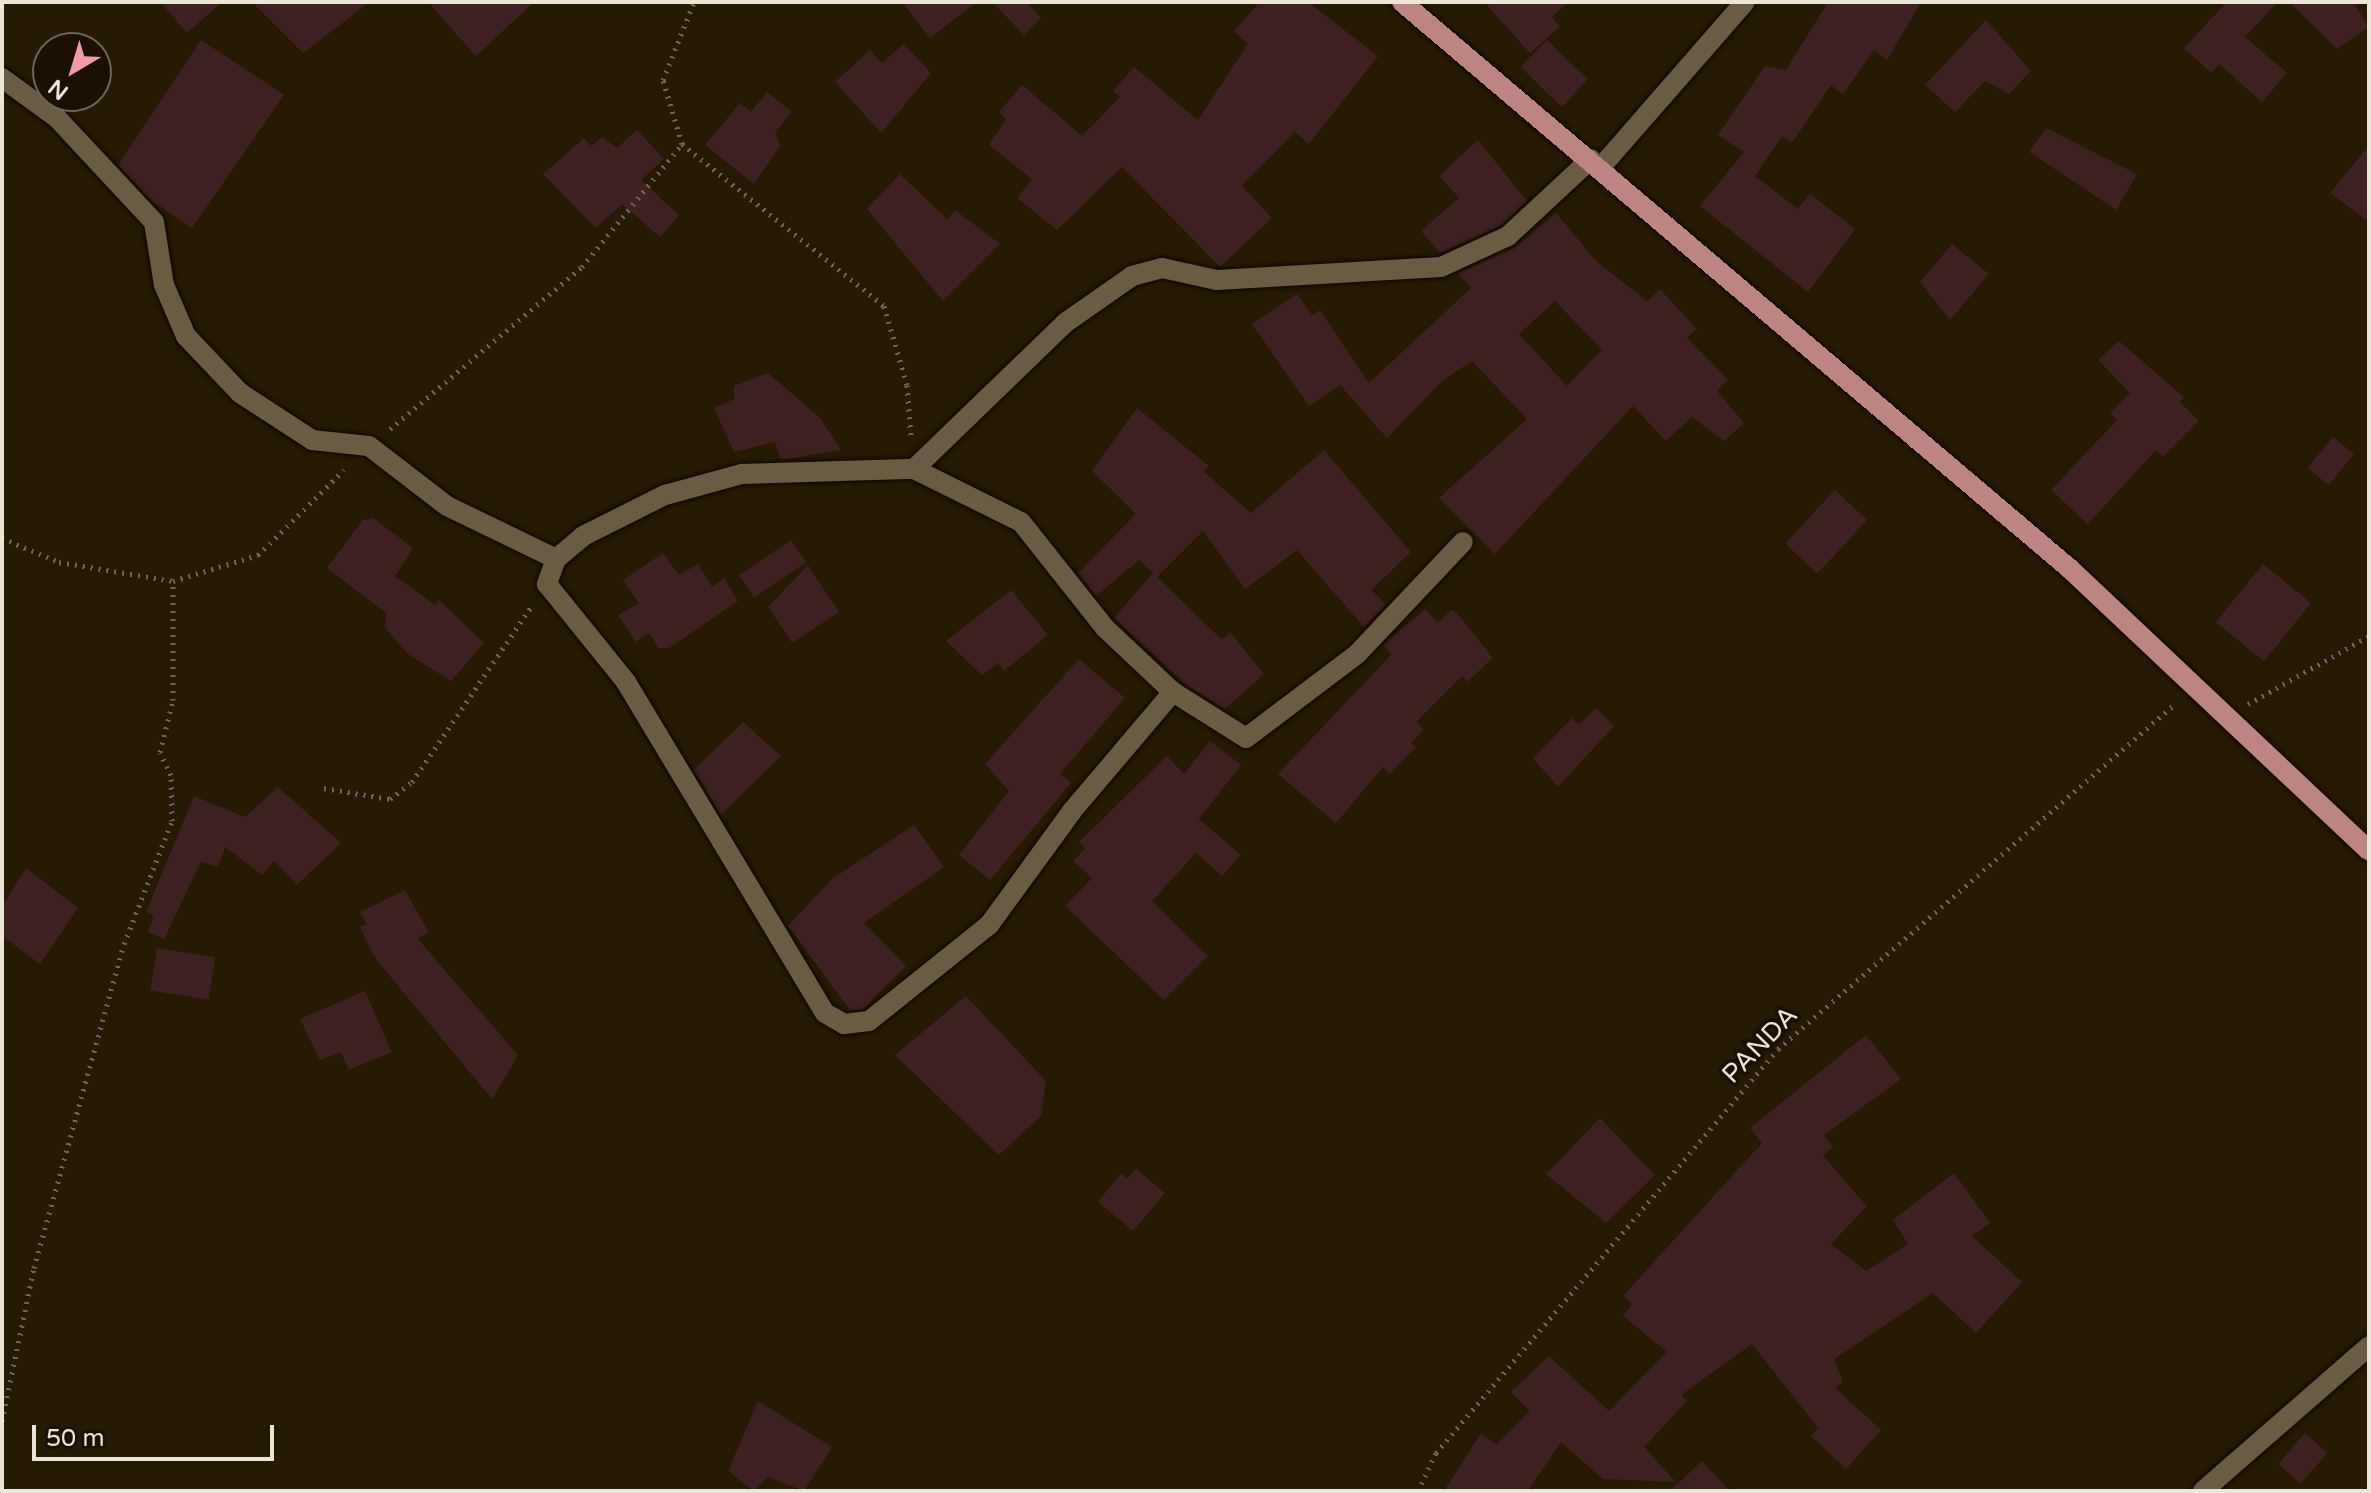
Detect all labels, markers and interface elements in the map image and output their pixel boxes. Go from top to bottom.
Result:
north arrow [32,32,112,112]
text: N [43,74,73,105]
street label: PANDA [1716,1000,1804,1090]
scale bar [36,1409,278,1459]
text: 50 m [46,1424,104,1453]

